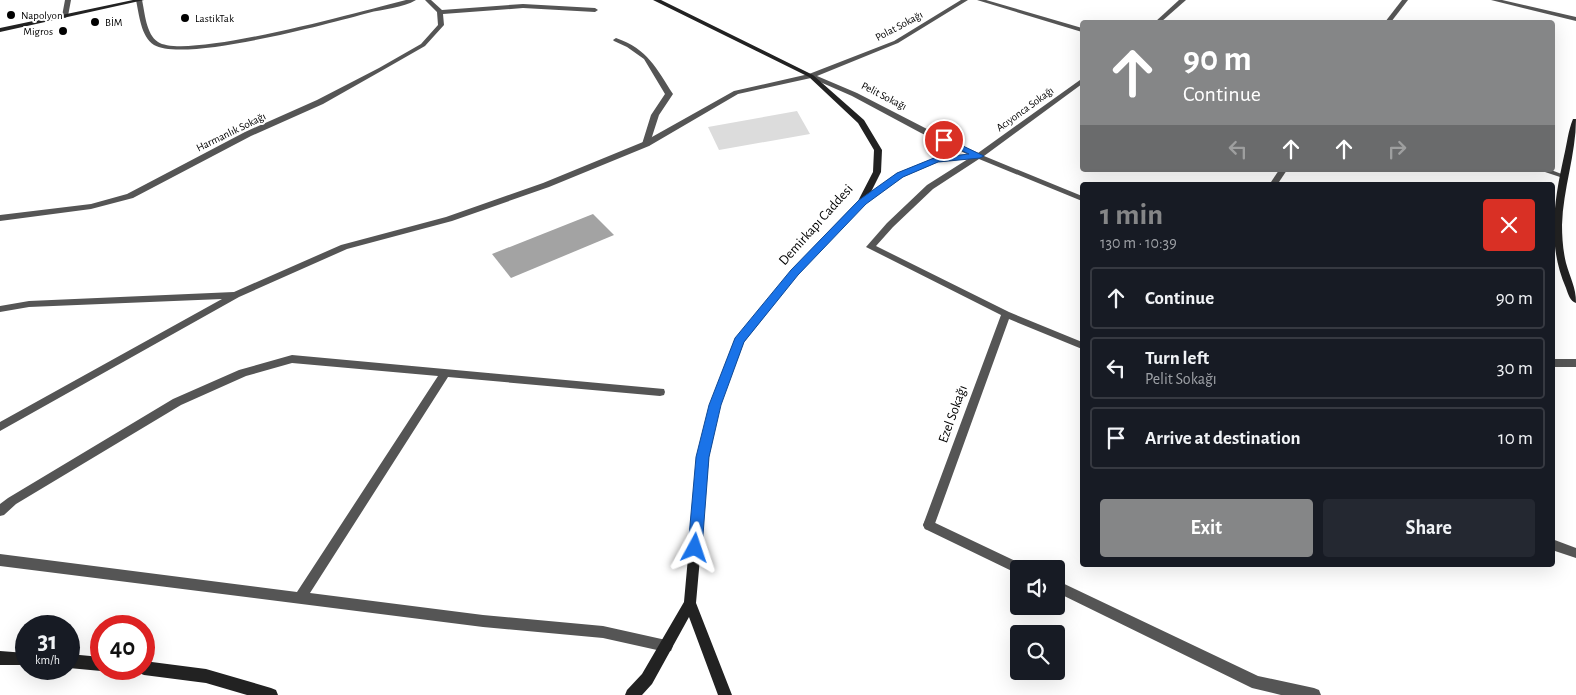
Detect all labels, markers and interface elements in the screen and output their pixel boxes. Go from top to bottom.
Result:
marker: Napolyon [5,9,17,21]
street label: Polat Sokağı [873,9,925,43]
place label: Napolyon [21,10,63,21]
marker: LastikTak [179,12,191,24]
place label: LastikTak [195,13,234,24]
marker: BİM [89,16,101,28]
place label: BİM [105,17,123,28]
marker: Migros [57,25,69,37]
place label: Migros [23,26,53,37]
icon: ahead [1100,40,1165,105]
text: 90 m [1183,42,1252,77]
street label: Pelit Sokağı [860,80,908,112]
text: Continue [1183,83,1261,105]
street label: Acıyonca Sokağı [994,85,1056,133]
street label: Harmanlık Sokağı [195,110,267,154]
pin [923,119,965,161]
icon: arrive [930,126,958,154]
icon: left [1224,135,1252,163]
icon: ahead [1277,135,1305,163]
icon: ahead [1330,135,1358,163]
icon: right [1383,135,1411,163]
street label: Demirkapı Caddesi [776,182,856,268]
button: close [1483,199,1535,251]
text: 1 min [1100,200,1163,230]
text: 130 m · 10:39 [1100,235,1177,251]
icon: ahead [1102,284,1130,312]
text: Continue [1145,289,1214,308]
text: 90 m [1496,289,1533,308]
text: Turn left [1145,349,1209,368]
icon: left [1102,354,1130,382]
text: 30 m [1497,359,1533,378]
text: Pelit Sokağı [1145,371,1217,387]
street label: Ezel Sokağı [936,383,970,445]
icon: arrive [1102,424,1130,452]
text: Arrive at destination [1145,429,1301,448]
text: 10 m [1498,429,1533,448]
button: Exit [1100,499,1313,557]
button: Share [1323,499,1535,557]
position arrow [668,521,720,573]
map controls [1010,560,1065,680]
button: sound [1010,560,1065,615]
speed limit sign: 40 [90,615,155,680]
button: search [1010,625,1065,680]
text: 31 [38,629,57,654]
text: km/h [35,654,60,666]

